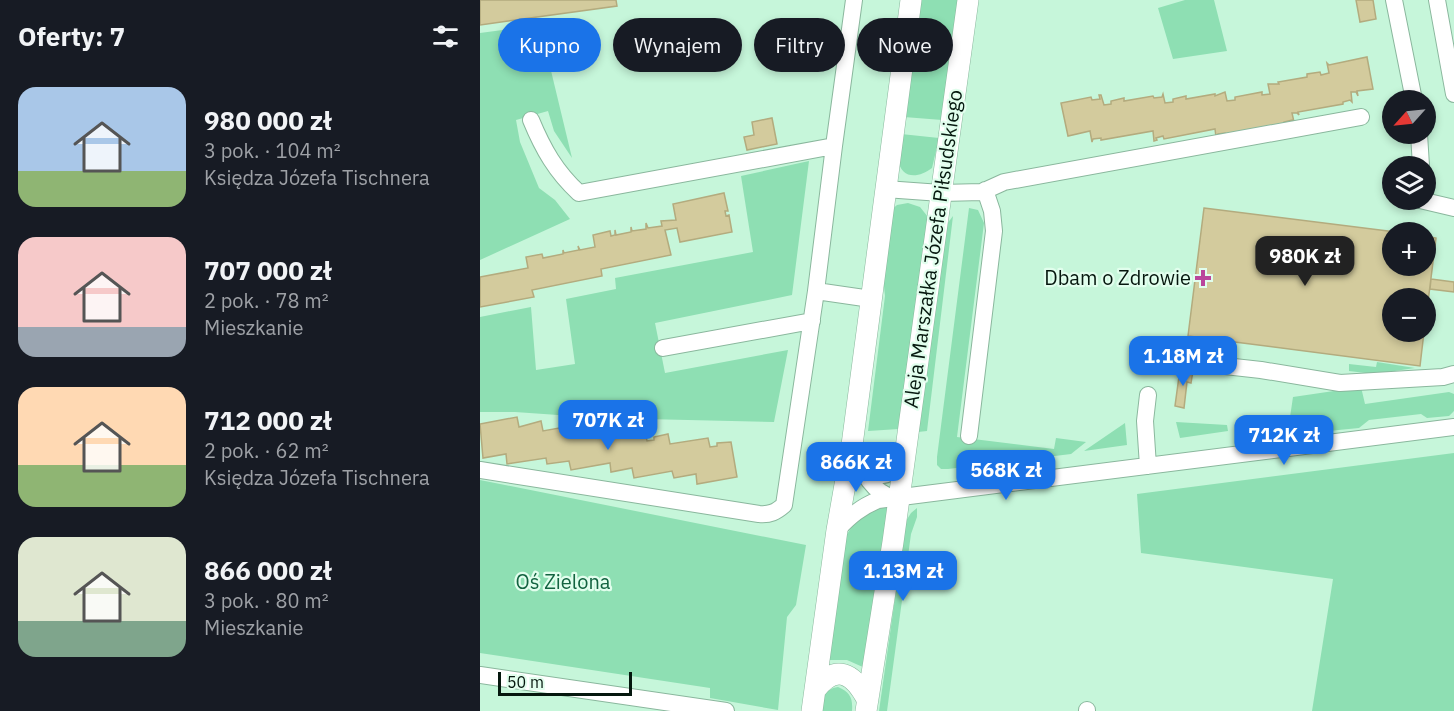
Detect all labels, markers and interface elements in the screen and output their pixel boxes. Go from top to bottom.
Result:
chip: Kupno [498,18,601,72]
chip: Wynajem [613,18,742,72]
chip: Filtry [754,18,845,72]
chip: Nowe [857,18,953,72]
text: Oferty: 7 [18,19,125,53]
icon: filters [429,20,462,53]
street label: Aleja Marszałka Józefa Piłsudskiego [897,88,968,410]
north arrow [1382,90,1436,144]
map controls [1382,90,1436,342]
text: 980 000 zł [204,103,332,137]
icon: home [66,111,138,183]
text: 3 pok. · 104 m² [204,137,341,164]
button: layers [1382,156,1436,210]
text: Księdza Józefa Tischnera [204,164,430,191]
button: + [1382,222,1436,276]
pin: 980K zł [1250,236,1360,287]
text: 980K zł [1269,242,1341,269]
text: 707 000 zł [204,253,332,287]
icon: home [66,261,138,333]
place label: Dbam o Zdrowie [1044,264,1191,291]
marker: Dbam o Zdrowie [1196,271,1210,285]
text: 2 pok. · 78 m² [204,287,329,314]
button: − [1382,288,1436,342]
text: Mieszkanie [204,314,304,341]
pin: 1.18M zł [1121,336,1245,387]
text: 1.18M zł [1143,342,1223,369]
pin: 707K zł [553,400,663,451]
text: 712 000 zł [204,403,332,437]
text: 707K zł [572,406,644,433]
icon: home [66,411,138,483]
pin: 712K zł [1229,415,1339,466]
text: 712K zł [1248,421,1320,448]
text: 2 pok. · 62 m² [204,437,329,464]
pin: 866K zł [801,442,911,493]
text: 866K zł [820,448,892,475]
pin: 568K zł [951,450,1061,501]
text: 568K zł [970,456,1042,483]
text: Księdza Józefa Tischnera [204,464,430,491]
pin: 1.13M zł [841,551,965,602]
text: 866 000 zł [204,553,332,587]
text: 1.13M zł [863,557,943,584]
icon: home [66,561,138,633]
park label: Oś Zielona [516,568,611,595]
text: 3 pok. · 80 m² [204,587,329,614]
text: Mieszkanie [204,614,304,641]
scale bar [498,669,632,696]
text: 50 m [507,672,544,692]

